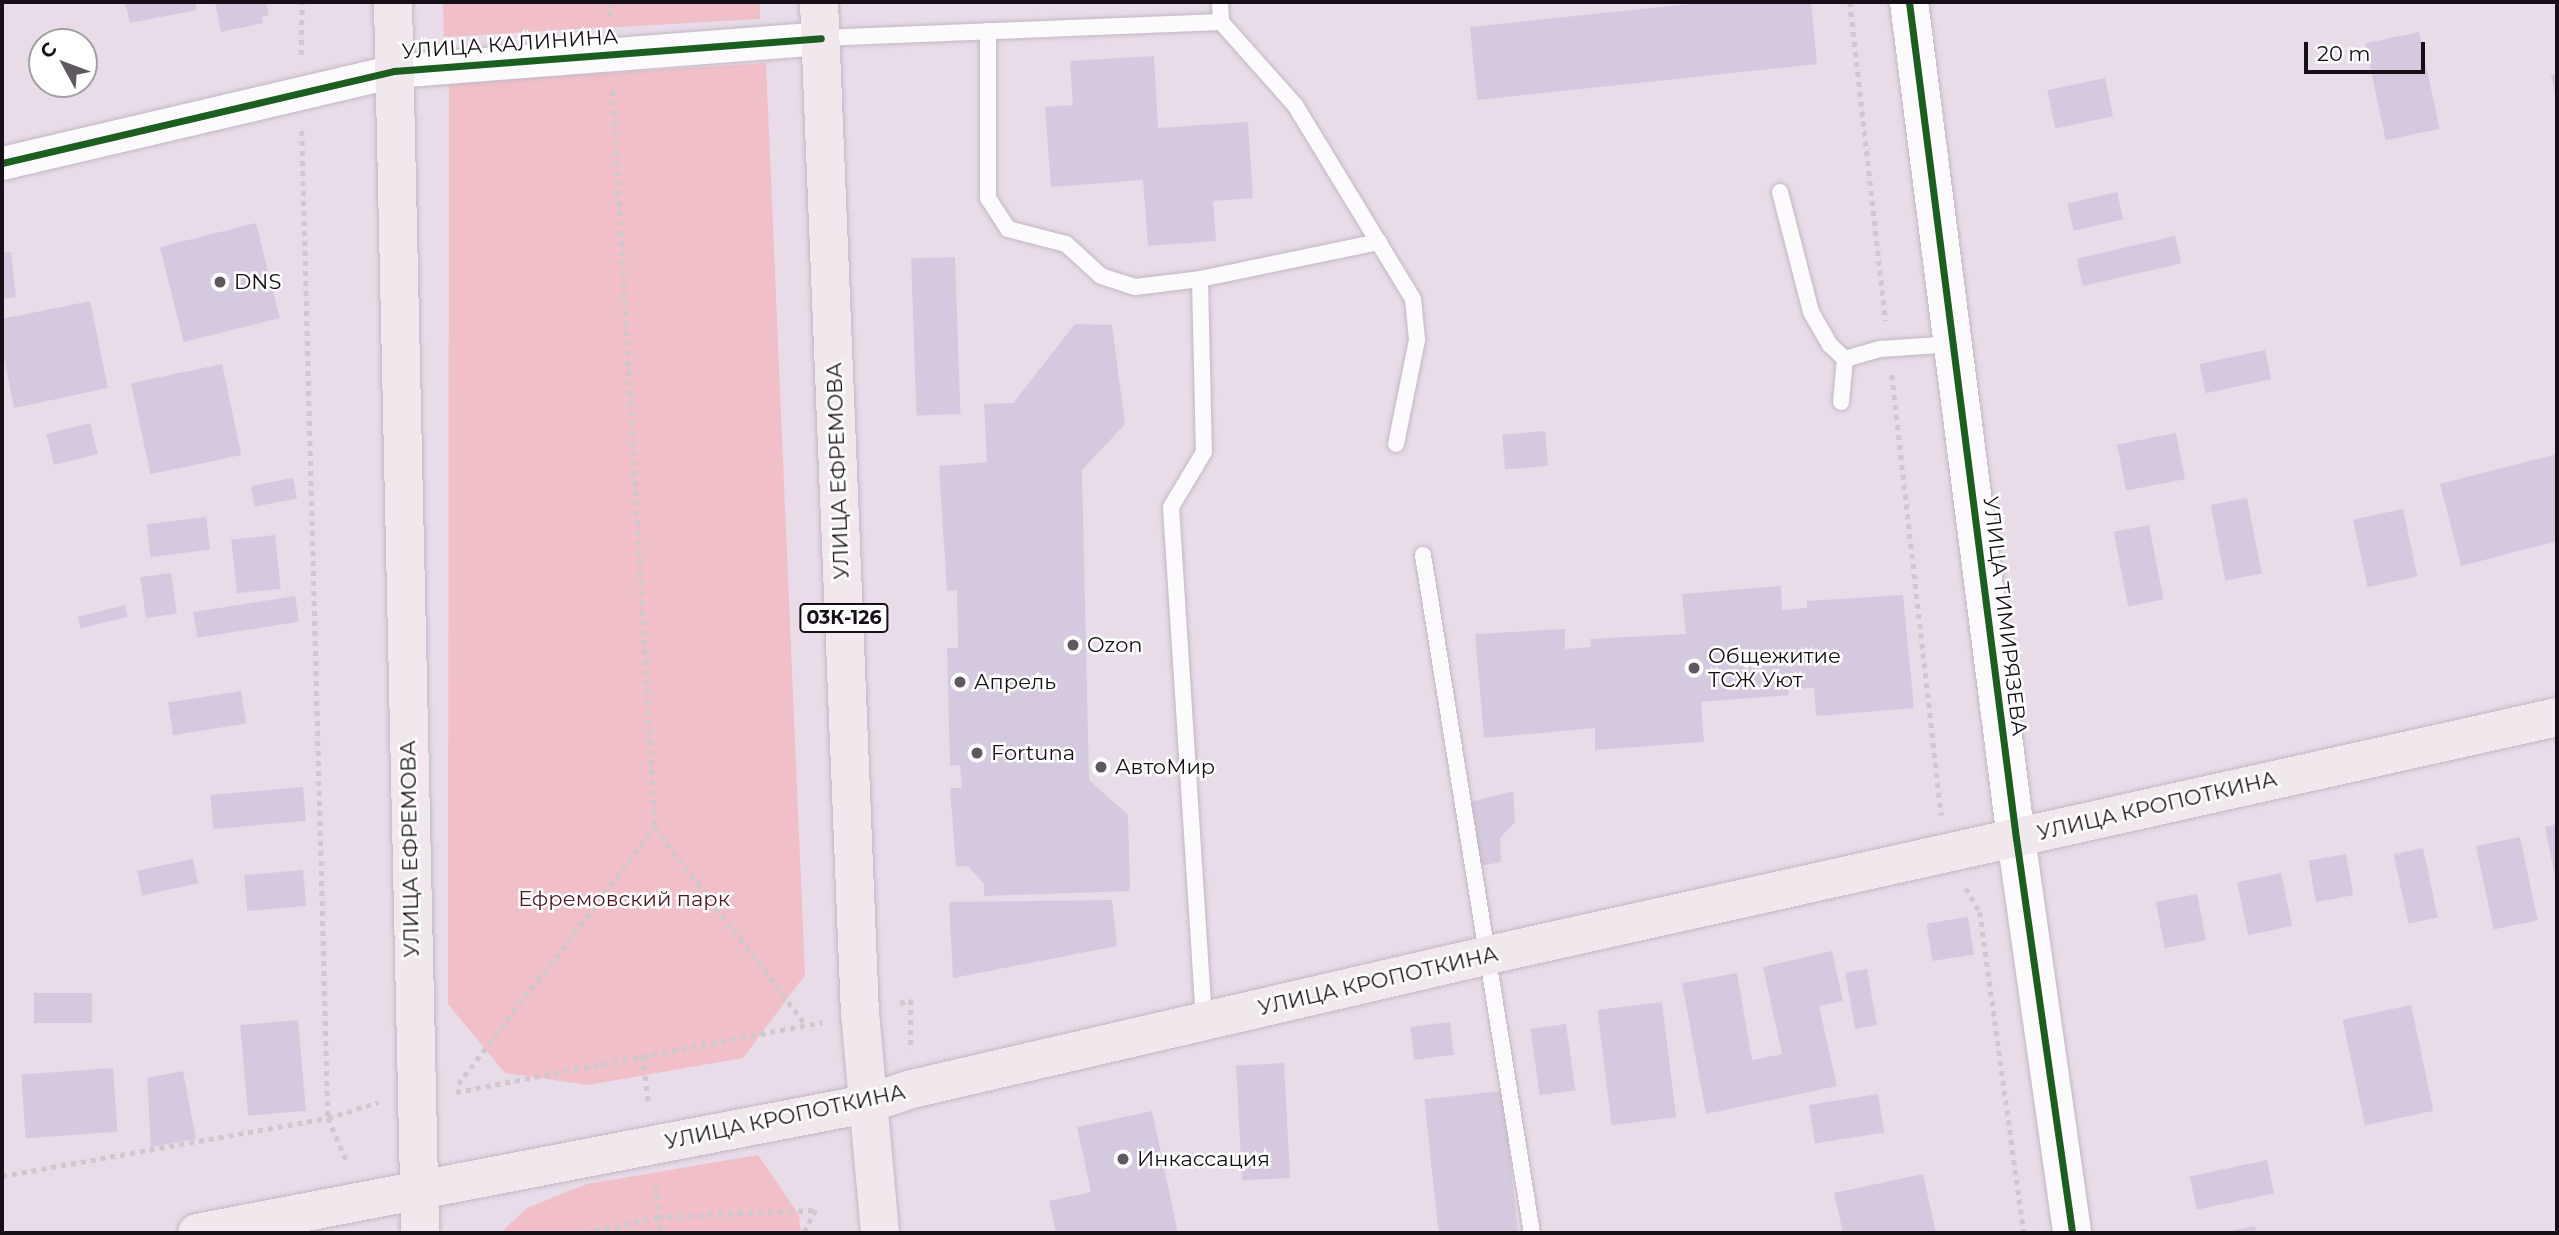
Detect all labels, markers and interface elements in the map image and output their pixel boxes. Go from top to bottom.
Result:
street label: УЛИЦА КАЛИНИНА [401,24,619,64]
north arrow [28,28,98,98]
scale bar [2307,28,2428,72]
text: С [35,37,61,63]
text: 20 m [2317,41,2371,66]
place label: DNS [234,269,281,295]
marker: DNS [212,274,228,290]
street label: УЛИЦА ЕФРЕМОВА [822,362,854,580]
street label: УЛИЦА ТИМИРЯЗЕВА [1978,495,2032,737]
road number: 03К-126 [798,603,890,634]
place label: Ozon [1087,632,1143,658]
marker: Ozon [1065,637,1081,653]
place label: Общежитие ТСЖ Уют [1708,643,1841,693]
marker: Общежитие ТСЖ Уют [1686,660,1702,676]
place label: Апрель [974,669,1056,695]
marker: Апрель [952,674,968,690]
street label: УЛИЦА ЕФРЕМОВА [396,740,424,958]
place label: Fortuna [991,740,1075,766]
marker: Fortuna [969,745,985,761]
place label: АвтоМир [1115,754,1215,780]
marker: АвтоМир [1093,759,1109,775]
street label: УЛИЦА КРОПОТКИНА [2035,766,2279,846]
park label: Ефремовский парк [518,886,730,912]
street label: УЛИЦА КРОПОТКИНА [1256,941,1500,1021]
street label: УЛИЦА КРОПОТКИНА [663,1079,907,1155]
place label: Инкассация [1137,1146,1270,1172]
marker: Инкассация [1115,1151,1131,1167]

